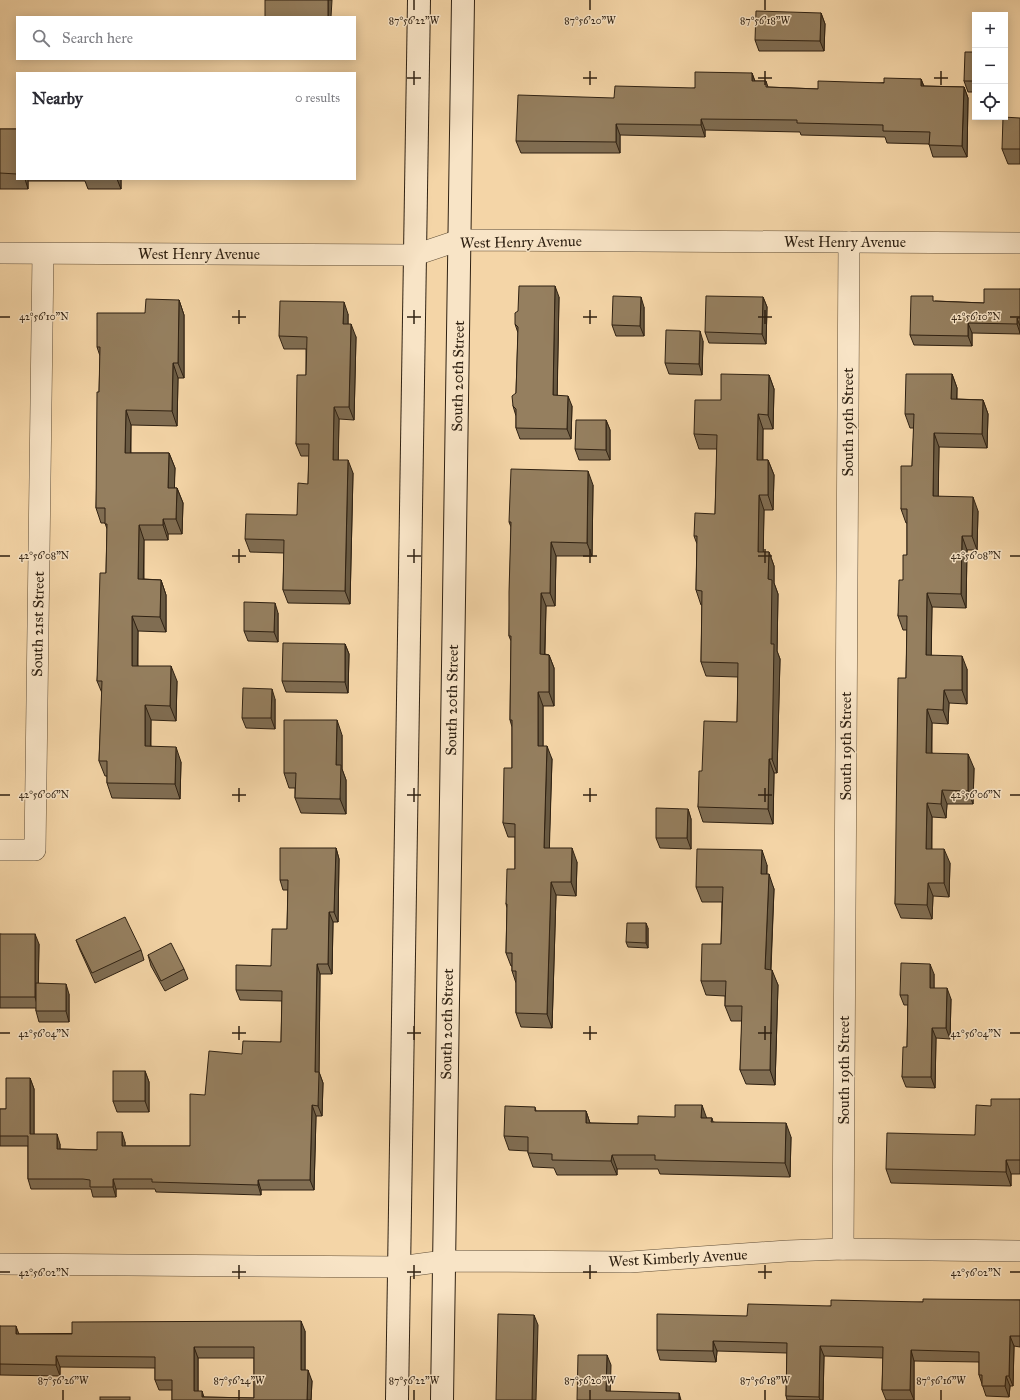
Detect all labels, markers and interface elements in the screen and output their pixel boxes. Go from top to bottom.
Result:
map controls [972,12,1008,120]
button: + [972,12,1008,48]
text: 87°56'22"W [389,15,440,27]
text: 87°56'20"W [564,15,616,27]
text: 87°56'18"W [740,15,790,27]
search box [16,16,356,60]
icon: search [30,27,52,49]
text: Search here [62,29,133,47]
button: − [972,48,1008,84]
button: locate [972,84,1008,120]
text: Nearby [32,88,83,109]
text: 0 results [295,90,340,106]
street label: West Henry Avenue [460,232,582,252]
street label: West Henry Avenue [784,233,906,251]
street label: West Henry Avenue [138,245,260,263]
text: 42°56'10"N [19,311,69,323]
text: 42°56'10"N [951,311,1001,323]
street label: South 20th Street [448,319,468,432]
street label: South 19th Street [839,367,857,477]
text: 42°56'08"N [19,550,70,562]
text: 42°56'08"N [951,550,1002,562]
street label: South 21st Street [28,570,48,677]
street label: South 20th Street [442,643,462,756]
street label: South 19th Street [837,691,855,801]
text: 42°56'06"N [19,789,70,801]
text: 42°56'06"N [951,789,1002,801]
street label: South 20th Street [437,967,457,1080]
street label: South 19th Street [835,1015,853,1125]
text: 42°56'04"N [19,1028,70,1040]
text: 42°56'04"N [951,1028,1002,1040]
street label: West Kimberly Avenue [608,1245,748,1271]
text: 42°56'02"N [19,1267,70,1279]
text: 42°56'02"N [951,1267,1002,1279]
text: 87°56'26"W [38,1375,89,1387]
text: 87°56'24"W [213,1375,265,1387]
text: 87°56'22"W [389,1375,440,1387]
text: 87°56'20"W [564,1375,616,1387]
text: 87°56'18"W [740,1375,790,1387]
text: 87°56'16"W [916,1375,966,1387]

